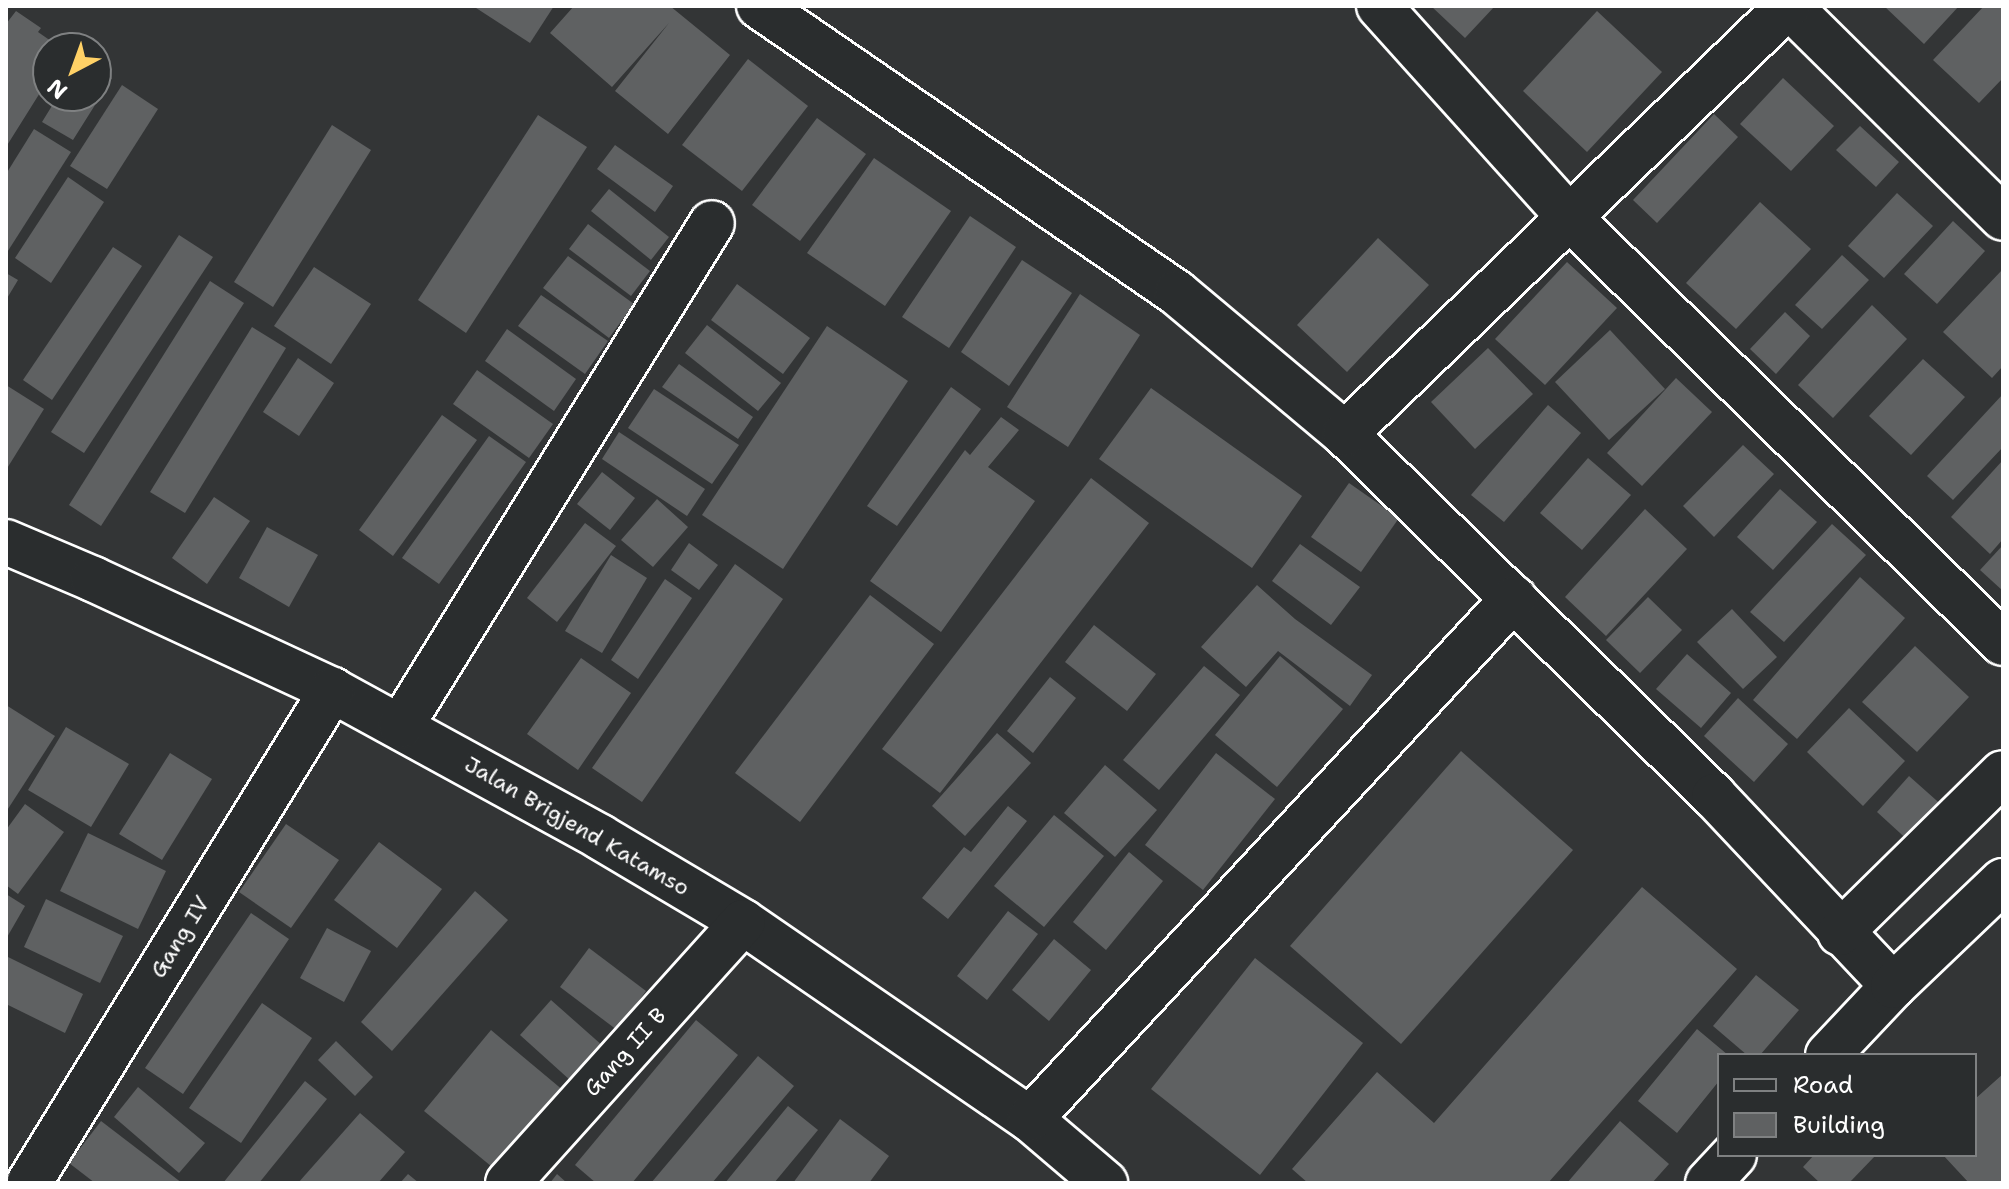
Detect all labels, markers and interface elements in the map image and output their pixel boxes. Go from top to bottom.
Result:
north arrow [32,32,112,112]
text: N [41,72,73,106]
street label: Jalan Brigjend Katamso [460,751,694,901]
street label: Gang IV [145,891,215,983]
street label: Gang II B [579,1002,671,1102]
legend [1717,1053,1977,1157]
text: Road [1793,1069,1853,1101]
text: Building [1793,1109,1885,1141]

